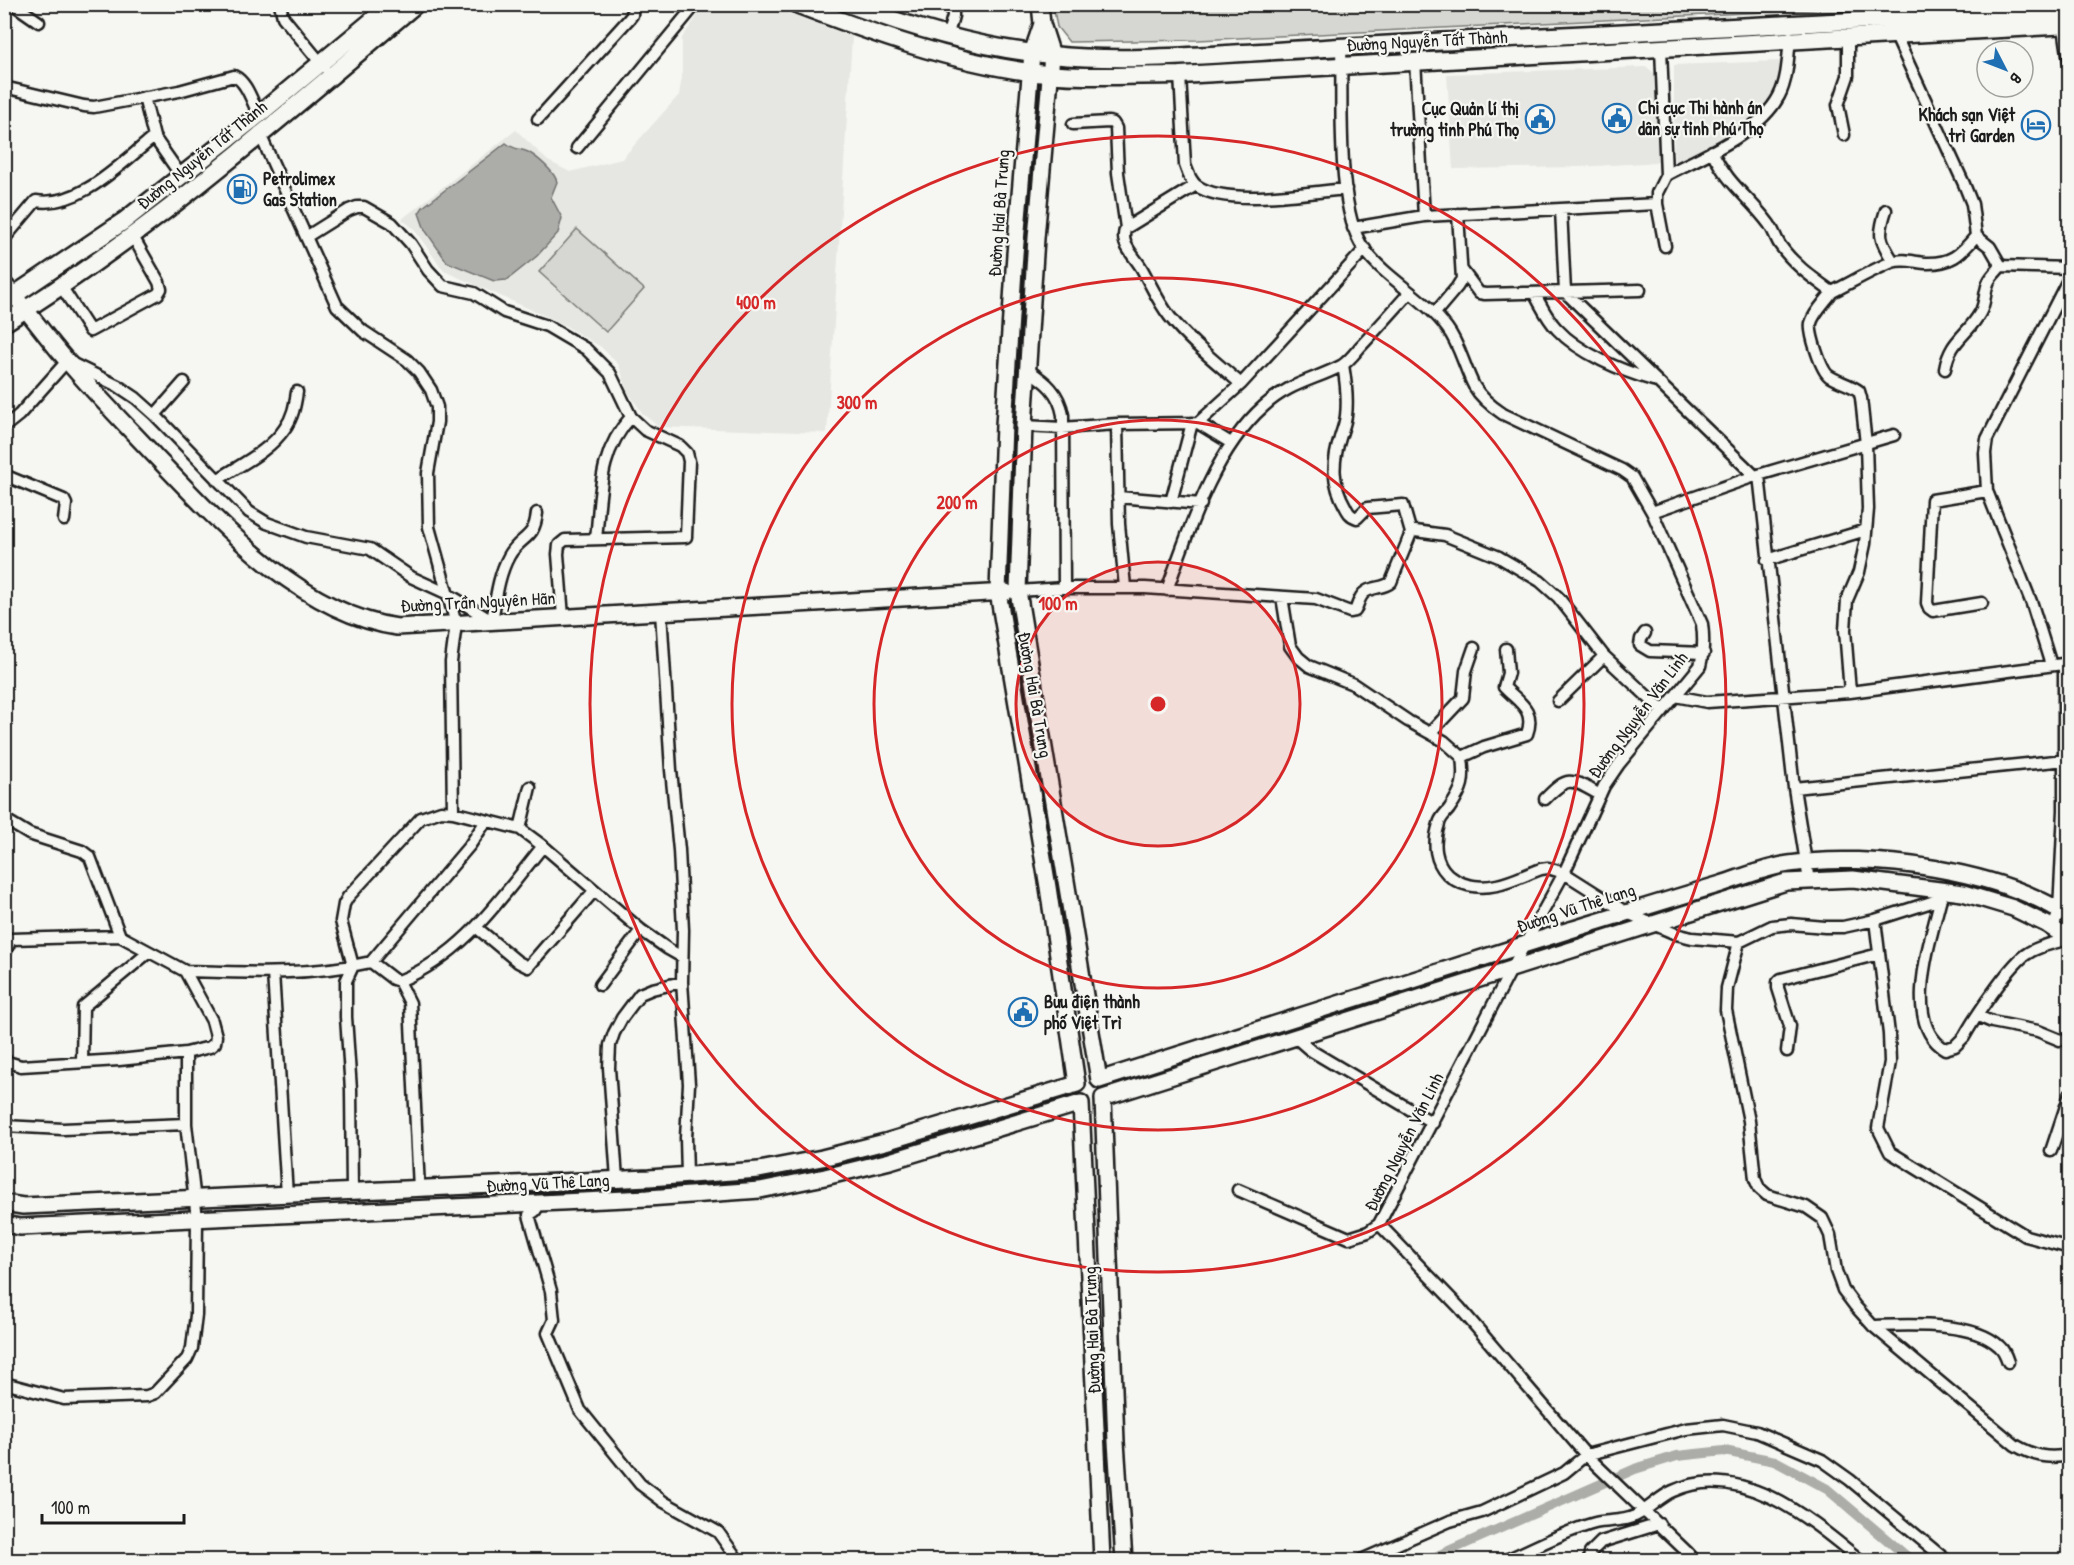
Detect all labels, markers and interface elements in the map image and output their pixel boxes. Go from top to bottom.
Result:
street label: Đường Nguyễn Tất Thành [1346,24,1508,57]
north arrow [1975,39,2035,99]
text: B [2005,69,2027,89]
street label: Đường Nguyễn Tất Thành [131,94,272,215]
place label: Chi cục Thi hành án dân sự tỉnh Phú Thọ [1638,95,1764,141]
place label: Cục Quản lí thị trường tỉnh Phú Thọ [1389,96,1520,143]
public building icon: Chi cục Thi hành án dân sự tỉnh Phú Thọ [1601,102,1633,134]
place label: Khách sạn Việt trì Garden [1919,102,2016,148]
public building icon: Cục Quản lí thị trường tỉnh Phú Thọ [1524,103,1556,135]
hotel icon: Khách sạn Việt trì Garden [2020,109,2052,141]
street label: Đường Hai Bà Trưng [982,149,1015,277]
place label: Petrolimex Gas Station [263,166,337,212]
fuel station icon: Petrolimex Gas Station [226,173,258,205]
text: 400 m [736,290,776,315]
text: 300 m [837,390,877,415]
text: 200 m [937,490,977,515]
street label: Đường Trần Nguyên Hãn [400,585,556,618]
text: 100 m [1038,591,1078,616]
street label: Đường Hai Bà Trưng [1012,630,1059,760]
street label: Đường Nguyễn Văn Linh [1582,646,1694,783]
centre of rings [1148,694,1168,714]
street label: Đường Vũ Thê Lang [1513,877,1638,938]
place label: Bưu điện thành phố Việt Trì [1044,989,1140,1036]
public building icon: Bưu điện thành phố Việt Trì [1007,996,1039,1028]
street label: Đường Nguyễn Văn Linh [1358,1068,1449,1215]
street label: Đường Vũ Thê Lang [486,1167,610,1198]
street label: Đường Hai Bà Trưng [1077,1266,1106,1394]
scale bar [42,1487,184,1525]
text: 100 m [51,1495,90,1520]

